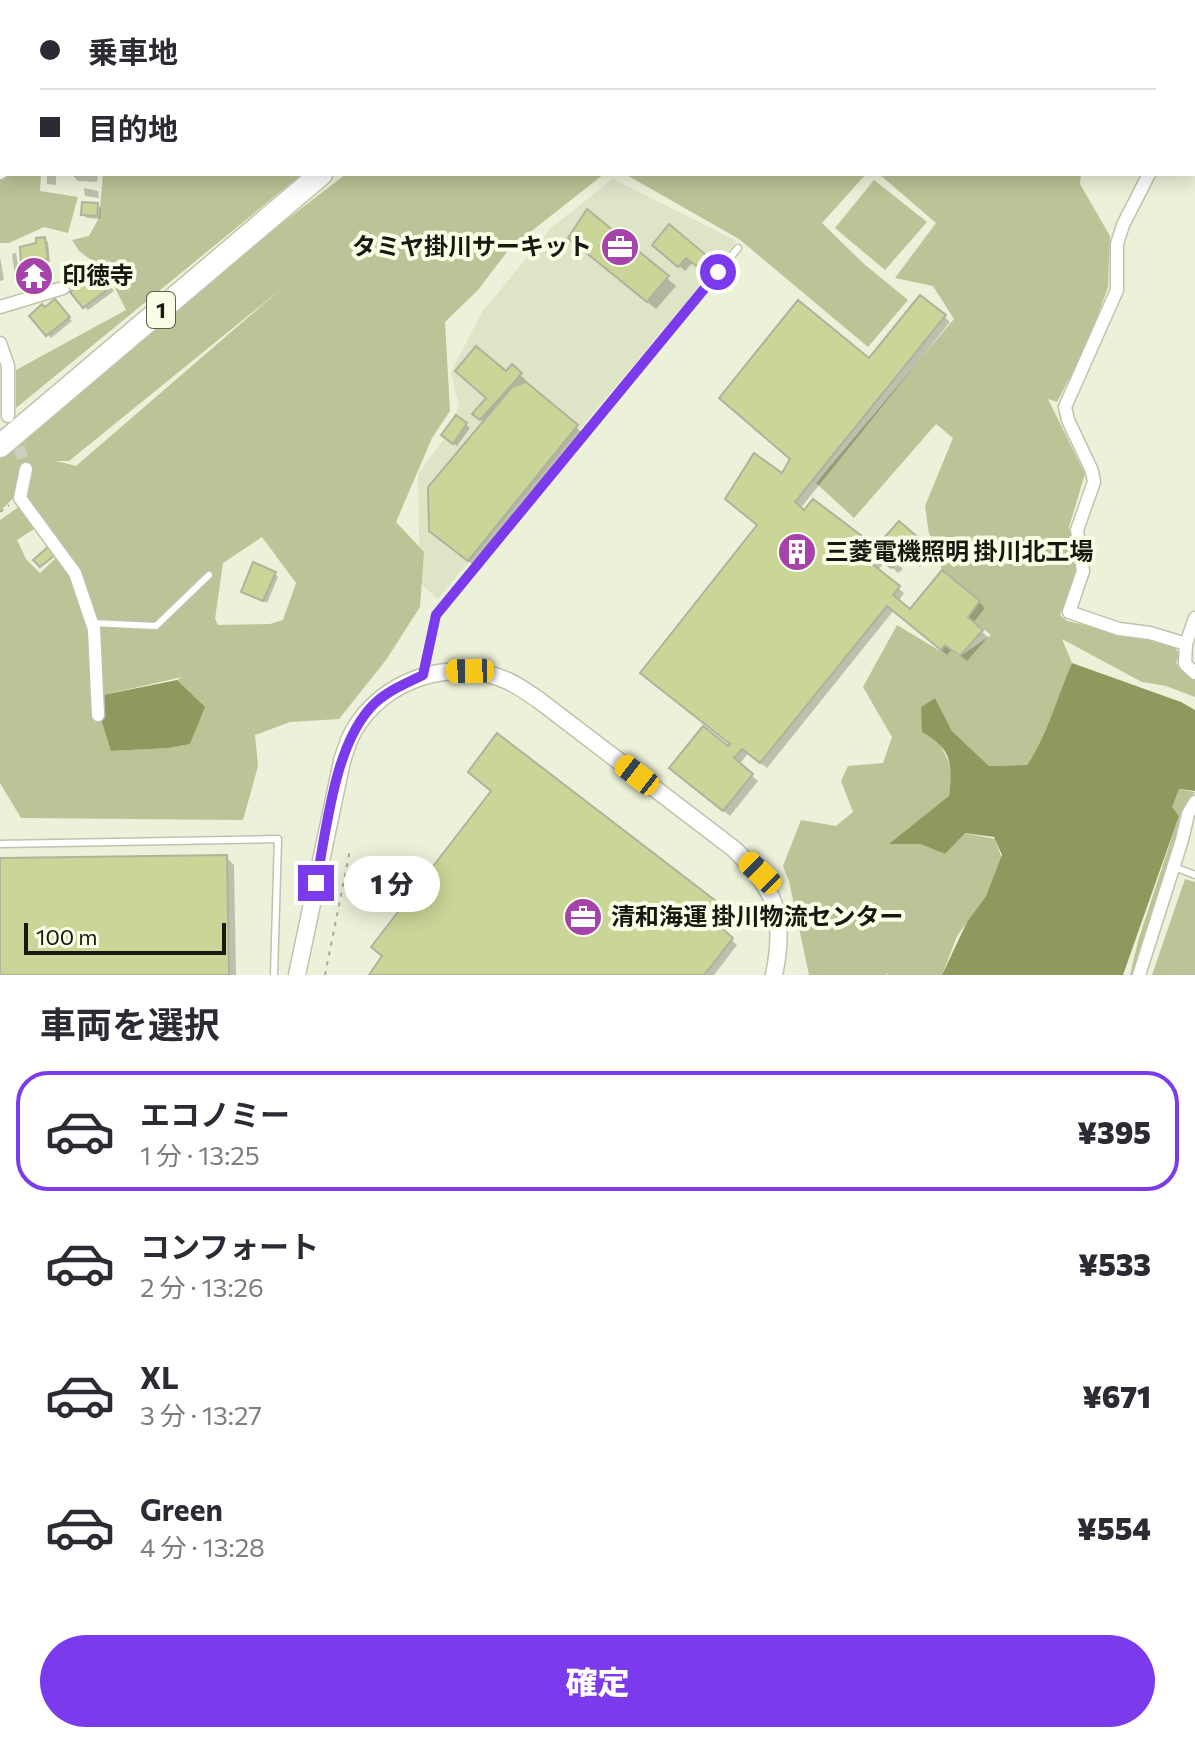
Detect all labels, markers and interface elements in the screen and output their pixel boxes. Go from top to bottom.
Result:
text: 乗車地 [88,32,178,69]
text: 目的地 [88,109,178,146]
office icon: タミヤ掛川サーキット [599,226,641,268]
place label: タミヤ掛川サーキット [352,231,592,260]
route start [700,254,736,290]
temple icon: 印徳寺 [13,255,55,297]
place label: 印徳寺 [62,260,134,289]
road number: 1 [147,292,175,328]
building icon: 三菱電機照明 掛川北工場 [776,531,818,573]
place label: 三菱電機照明 掛川北工場 [825,536,1094,565]
car [446,659,494,683]
car [611,751,663,799]
car [734,848,786,898]
callout: 1 分 [344,855,440,911]
route end [298,865,334,901]
text: 1 分 [370,868,414,899]
office icon: 清和海運 掛川物流センター [562,896,604,938]
place label: 清和海運 掛川物流センター [611,901,904,930]
scale bar [24,919,226,955]
text: 100 m [36,923,98,950]
text: 車両を選択 [40,1001,220,1045]
icon: car [44,1095,116,1167]
text: エコノミー [140,1095,290,1132]
text: ¥395 [1077,1113,1151,1150]
text: 1 分 · 13:25 [140,1139,260,1170]
icon: car [44,1227,116,1299]
text: コンフォート [140,1227,319,1264]
text: ¥533 [1078,1245,1151,1282]
text: 2 分 · 13:26 [140,1271,264,1302]
text: XL [140,1358,179,1395]
icon: car [44,1359,116,1431]
text: ¥671 [1082,1377,1151,1414]
text: 3 分 · 13:27 [140,1399,262,1430]
text: Green [140,1490,223,1527]
icon: car [44,1491,116,1563]
text: ¥554 [1077,1509,1151,1546]
text: 4 分 · 13:28 [140,1531,265,1562]
button: 確定 [40,1635,1155,1727]

